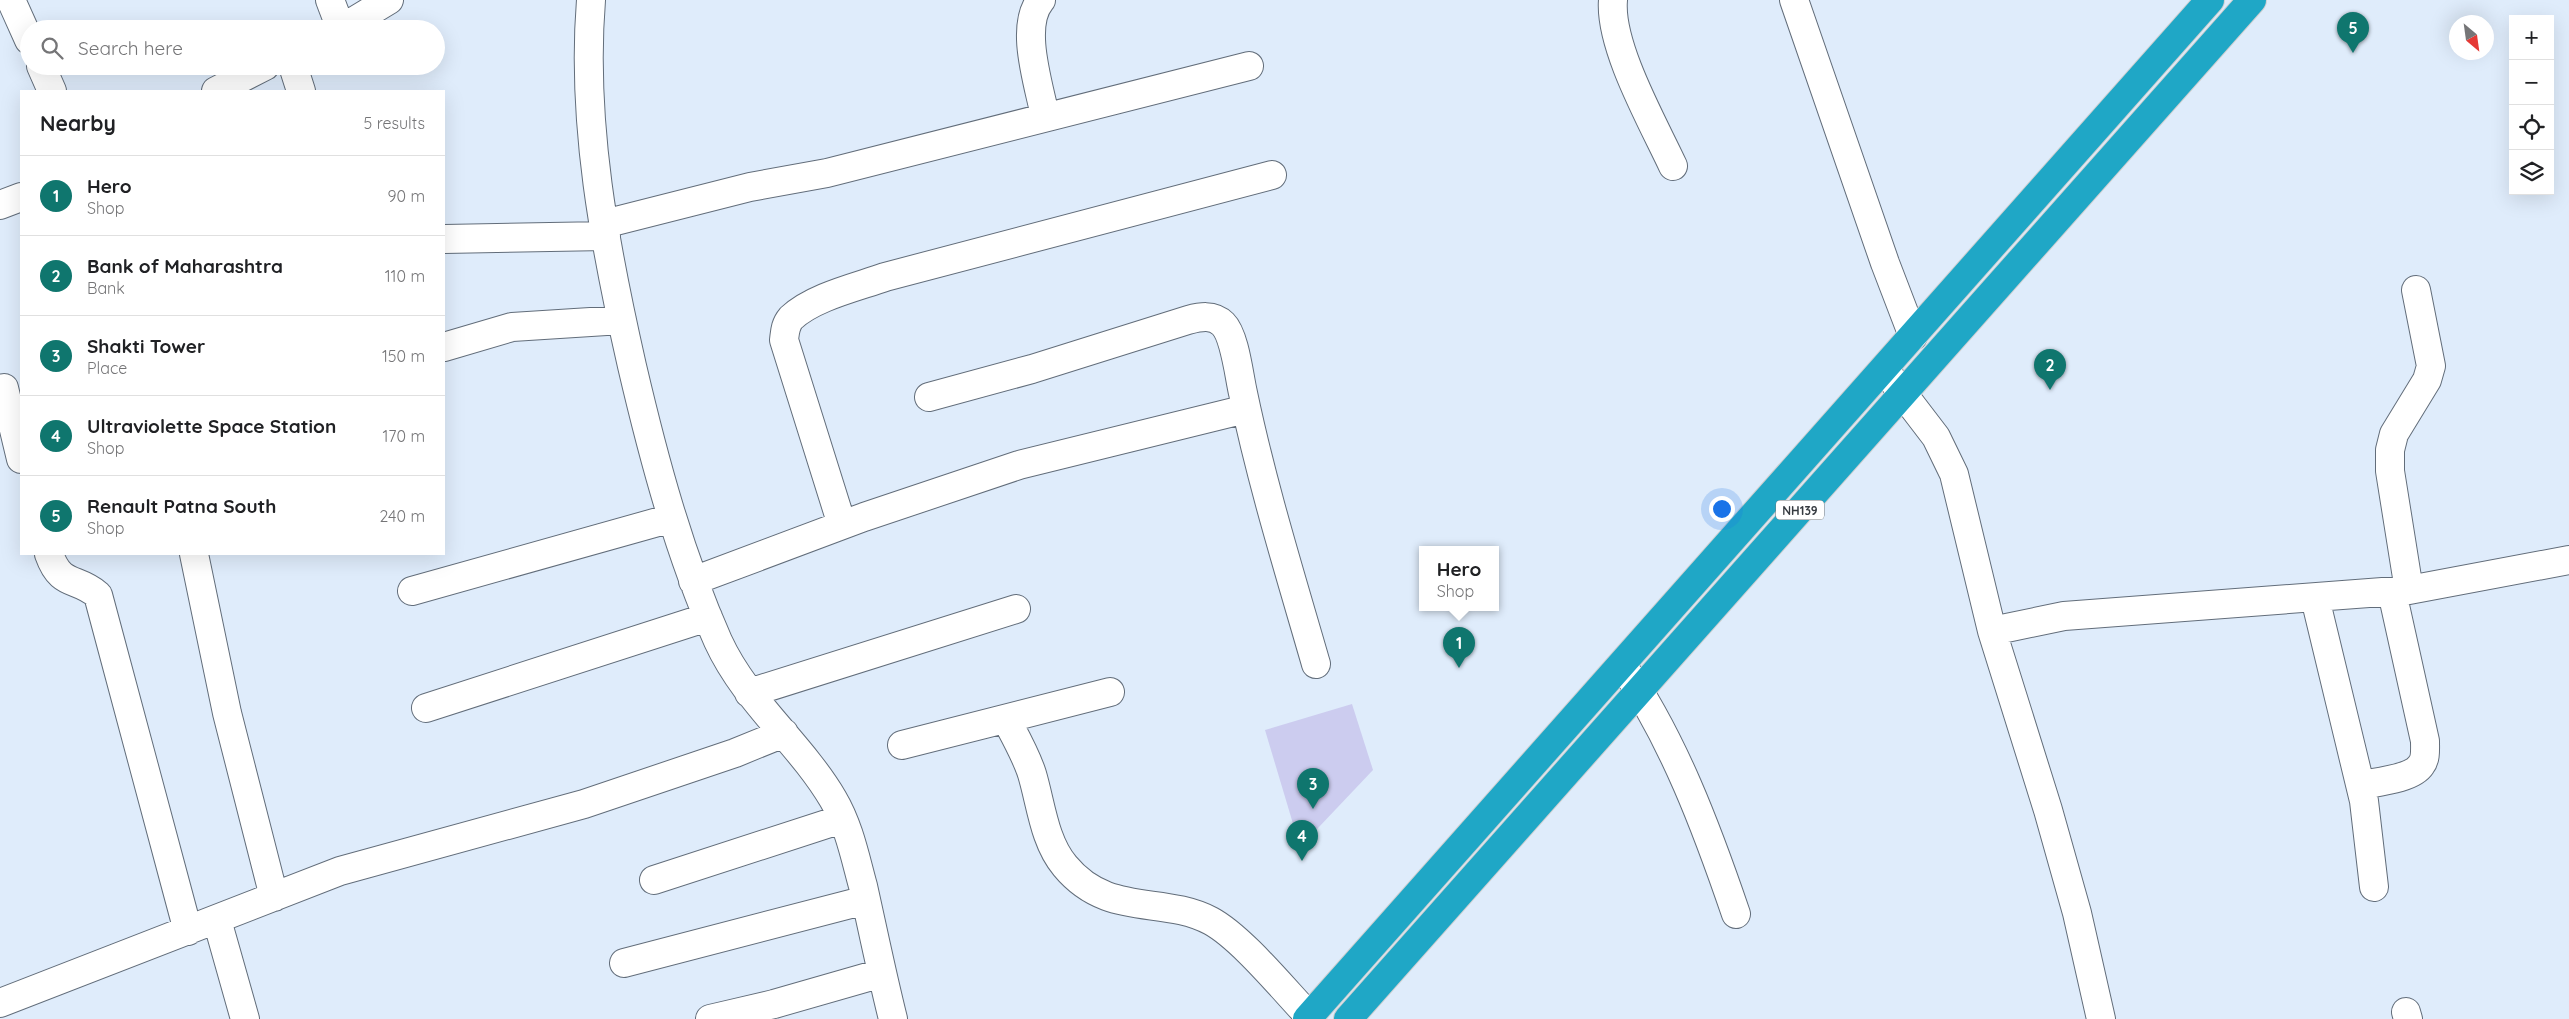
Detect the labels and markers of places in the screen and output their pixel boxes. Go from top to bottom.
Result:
pin: 5 [2337,12,2369,53]
pin: 2 [2034,349,2066,390]
pin: 1 [1443,627,1475,668]
pin: 3 [1297,768,1329,809]
pin: 4 [1286,820,1318,861]

